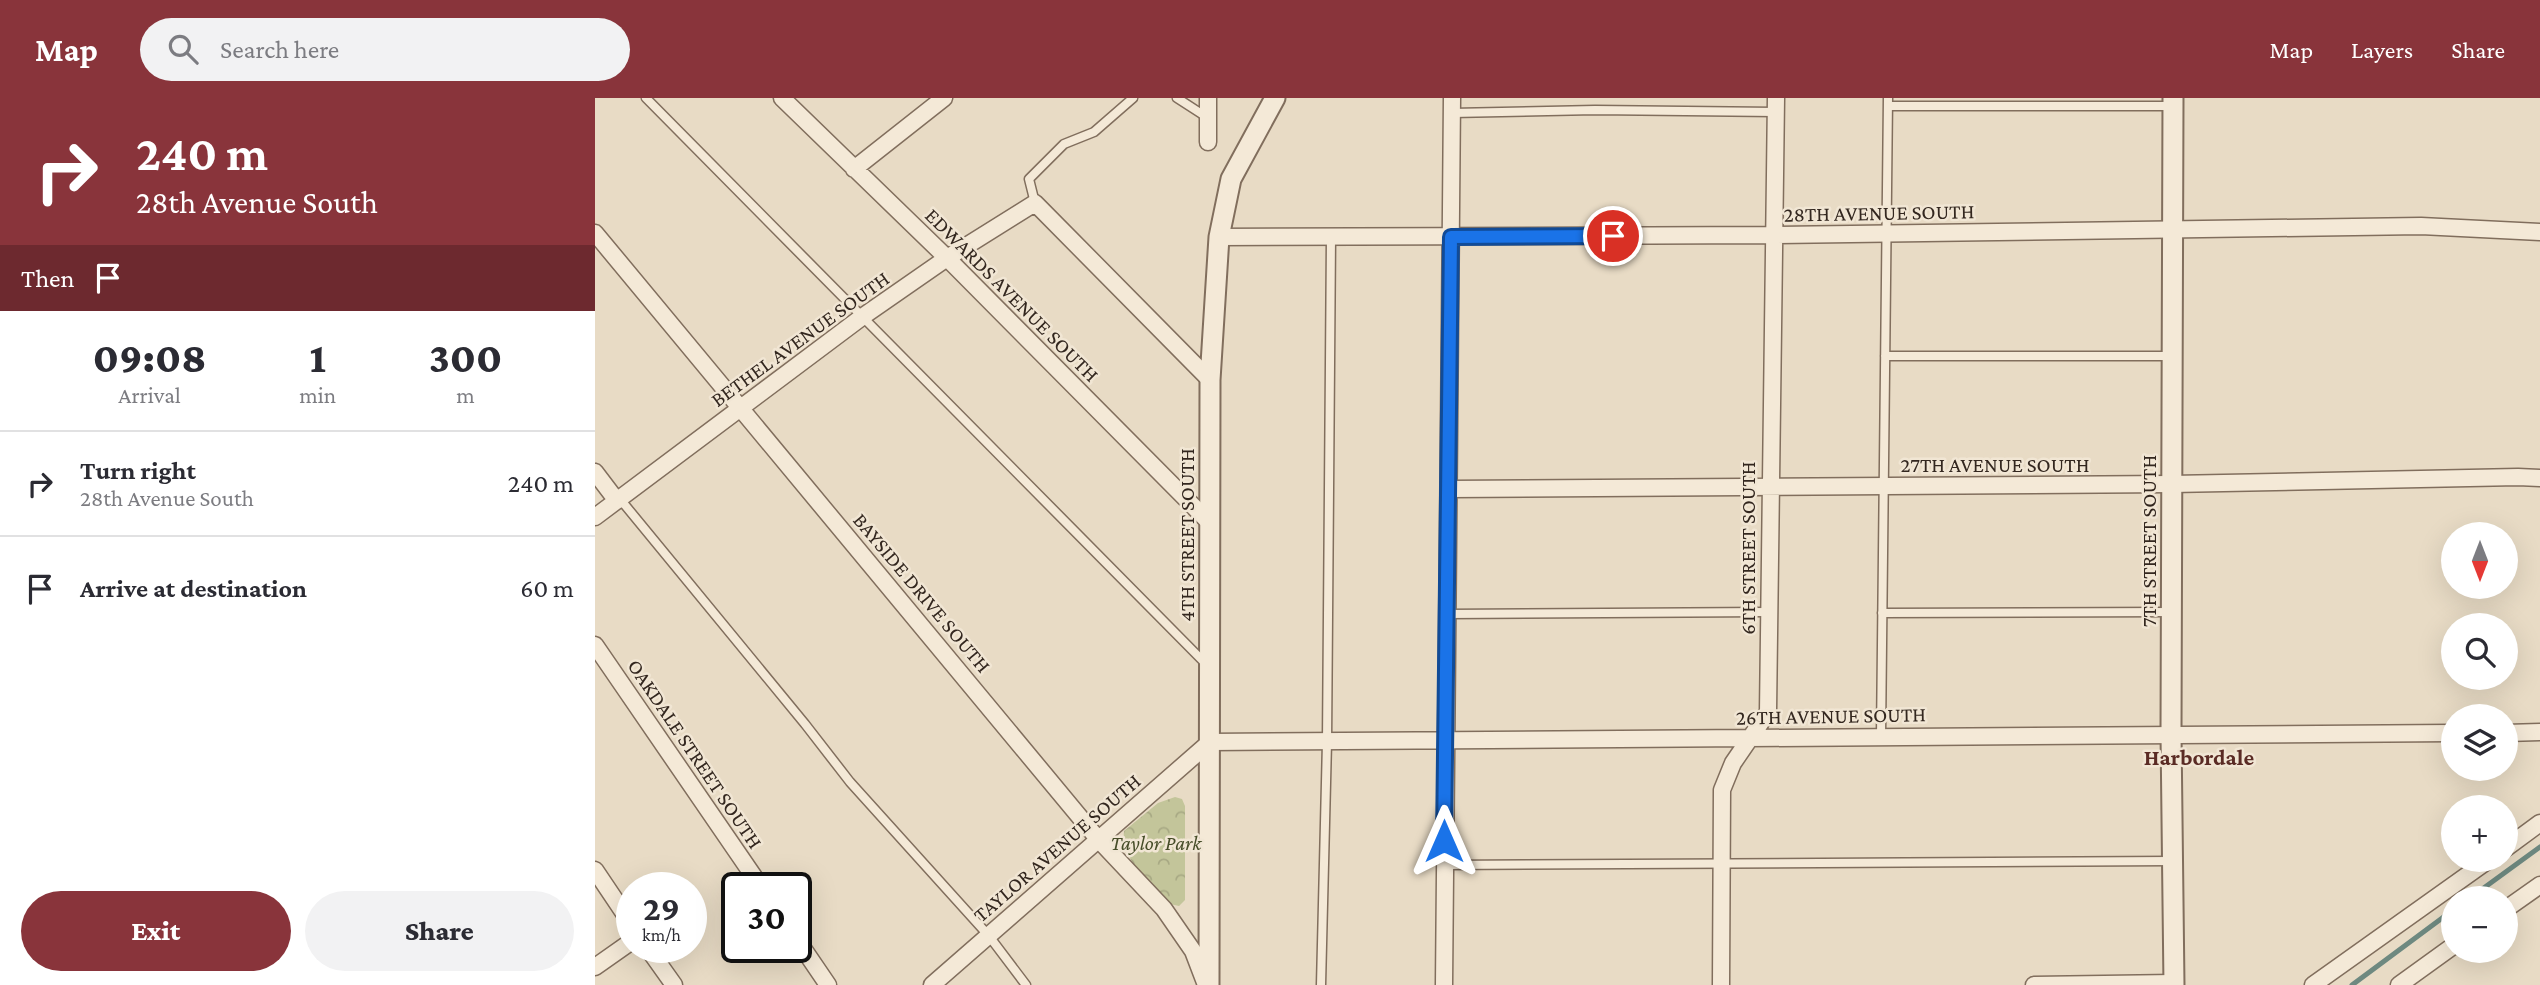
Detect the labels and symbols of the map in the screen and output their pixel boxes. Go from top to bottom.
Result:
street label: 28TH AVENUE SOUTH [1783,199,1975,227]
street label: EDWARDS AVENUE SOUTH [920,203,1104,387]
pin [1583,206,1643,266]
street label: BETHEL AVENUE SOUTH [706,266,894,412]
street label: 4TH STREET SOUTH [1175,448,1199,622]
street label: 27TH AVENUE SOUTH [1901,453,2089,477]
street label: 7TH STREET SOUTH [2137,455,2161,627]
street label: 6TH STREET SOUTH [1736,461,1760,635]
street label: BAYSIDE DRIVE SOUTH [848,508,996,678]
north arrow [2441,522,2518,598]
street label: OAKDALE STREET SOUTH [623,655,767,853]
street label: 26TH AVENUE SOUTH [1736,702,1926,730]
district label: Harbordale [2144,744,2254,770]
street label: TAYLOR AVENUE SOUTH [969,769,1145,927]
position arrow [1407,804,1481,878]
park label: Taylor Park [1111,831,1202,855]
speed limit sign: 30 [721,872,812,963]

